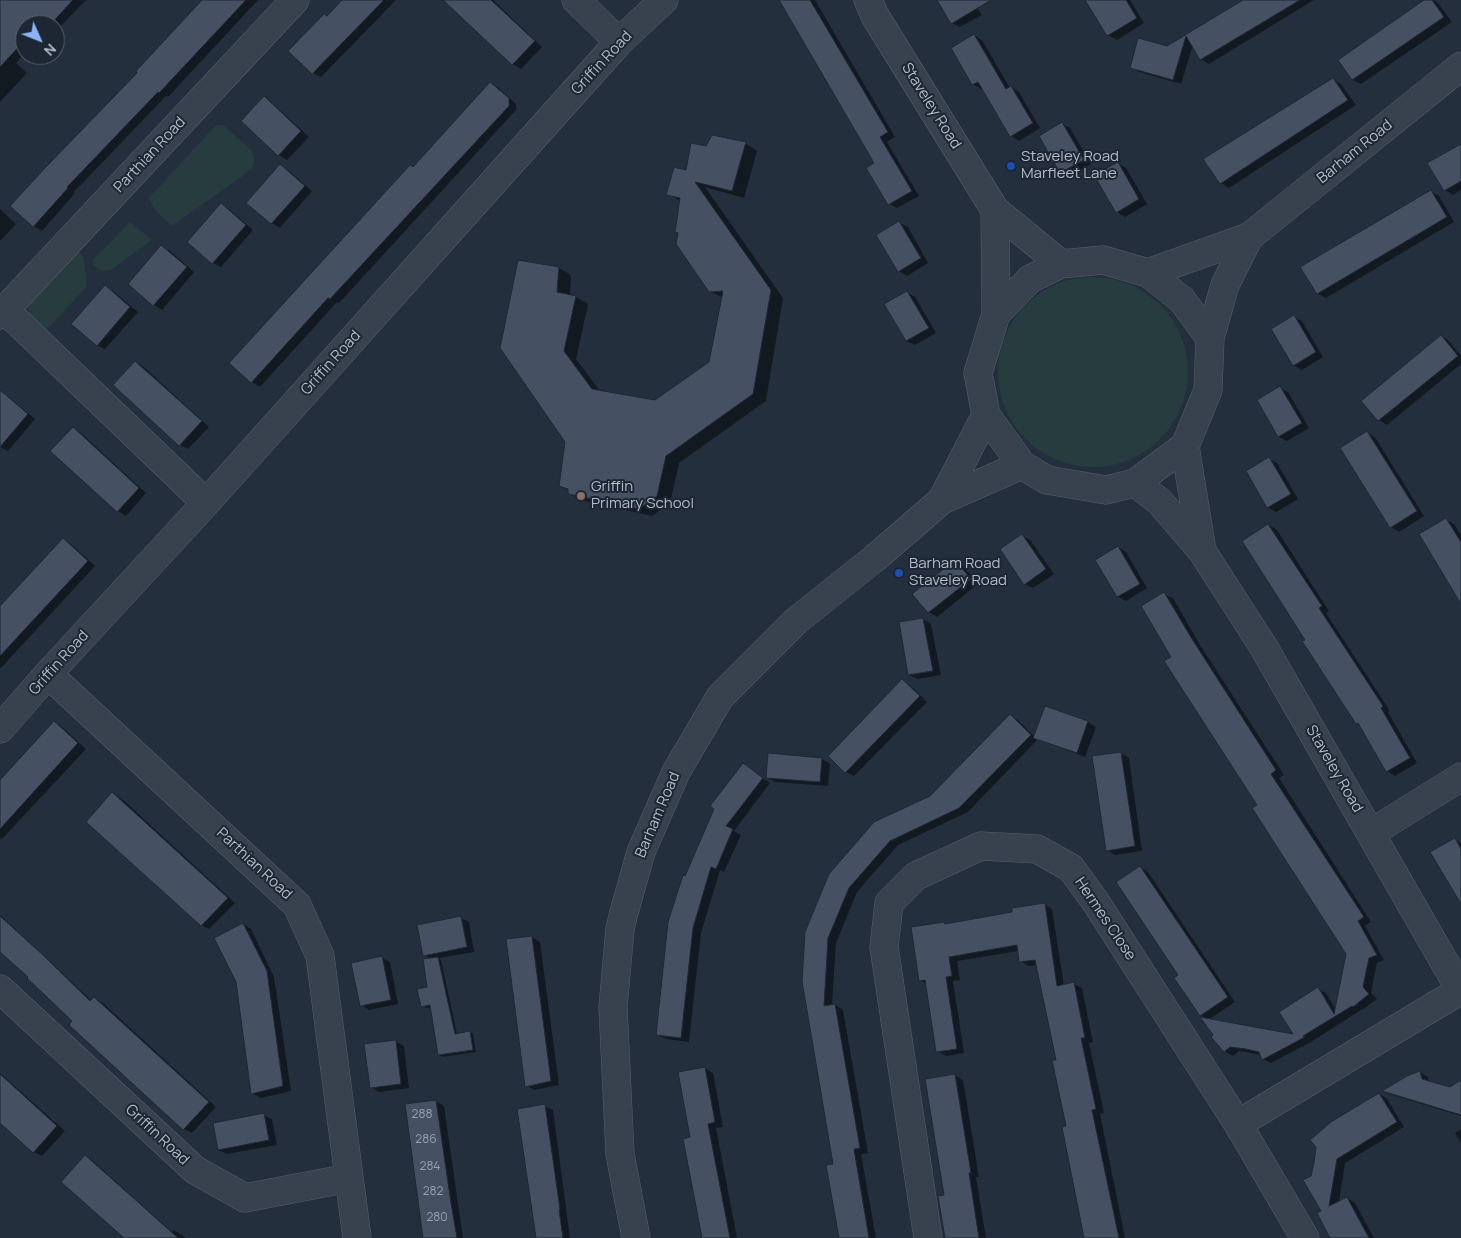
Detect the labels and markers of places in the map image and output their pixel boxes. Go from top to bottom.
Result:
place label: Staveley Road Marfleet Lane [1021,148,1119,183]
marker: Staveley Road Marfleet Lane [1005,160,1017,172]
place label: Griffin Primary School [591,478,694,513]
marker: Griffin Primary School [575,490,587,502]
place label: Barham Road Staveley Road [909,555,1007,590]
marker: Barham Road Staveley Road [893,567,905,579]

